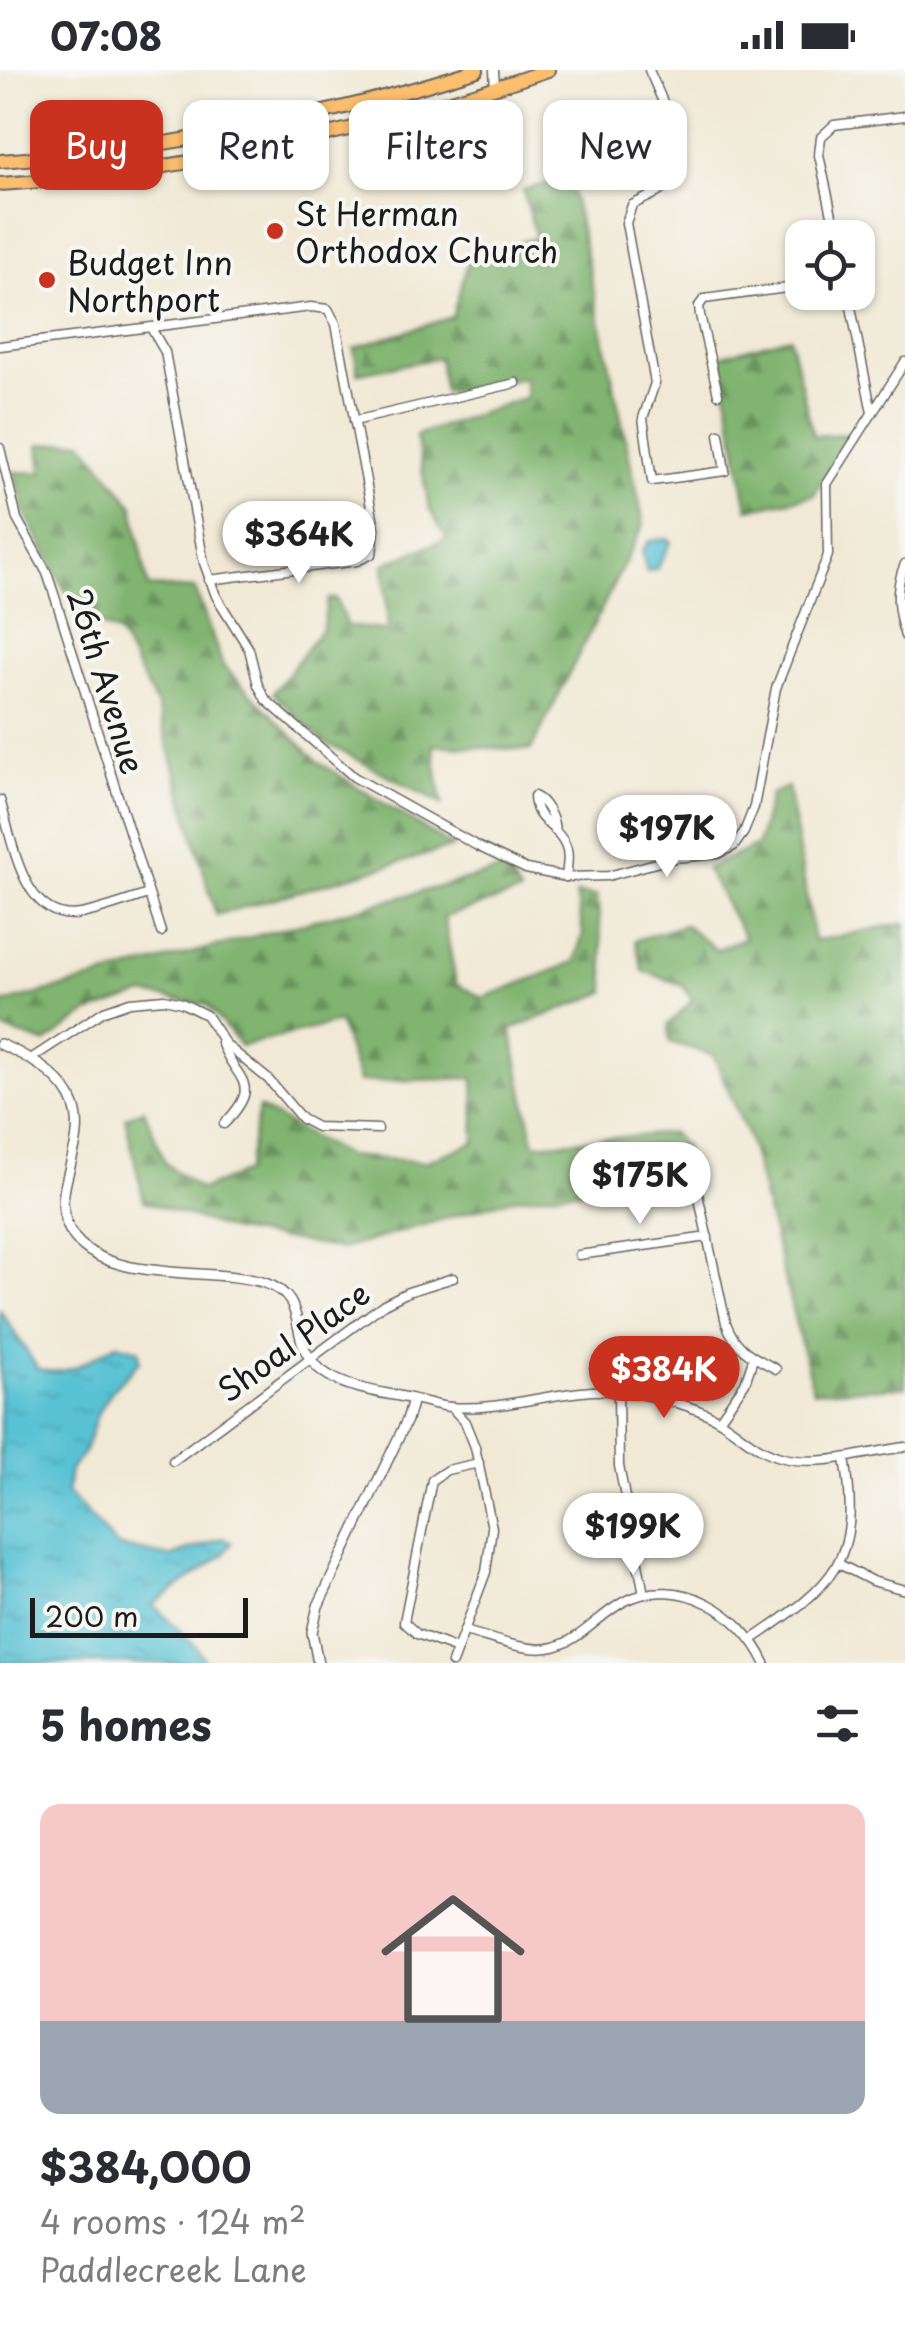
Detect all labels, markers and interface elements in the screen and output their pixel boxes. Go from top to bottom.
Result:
text: 07:08 [50,7,162,64]
chip: Buy [30,100,163,190]
chip: Rent [183,100,329,190]
chip: Filters [349,100,523,190]
chip: New [543,100,687,190]
place label: St Herman Orthodox Church [295,189,559,274]
marker: St Herman Orthodox Church [264,220,286,242]
map controls [785,220,875,310]
button: locate [785,220,875,310]
place label: Budget Inn Northport [67,238,233,323]
marker: Budget Inn Northport [36,269,58,291]
pin: $364K [229,501,369,586]
text: $364K [244,509,354,557]
street label: 26th Avenue [56,582,158,780]
pin: $197K [597,795,737,880]
text: $197K [619,803,715,851]
pin: $175K [570,1142,710,1227]
text: $175K [592,1150,688,1198]
street label: Shoal Place [207,1269,379,1413]
pin: $384K [594,1336,734,1421]
text: $384K [611,1344,717,1392]
pin: $199K [563,1493,703,1578]
text: $199K [585,1501,681,1549]
scale bar [30,1593,248,1638]
text: 200 m [45,1594,138,1637]
text: 5 homes [40,1692,212,1755]
icon: filters [810,1696,865,1751]
icon: home [363,1869,543,2049]
text: $384,000 [40,2134,251,2197]
text: 4 rooms · 124 m² [40,2197,306,2245]
text: Paddlecreek Lane [40,2245,307,2293]

